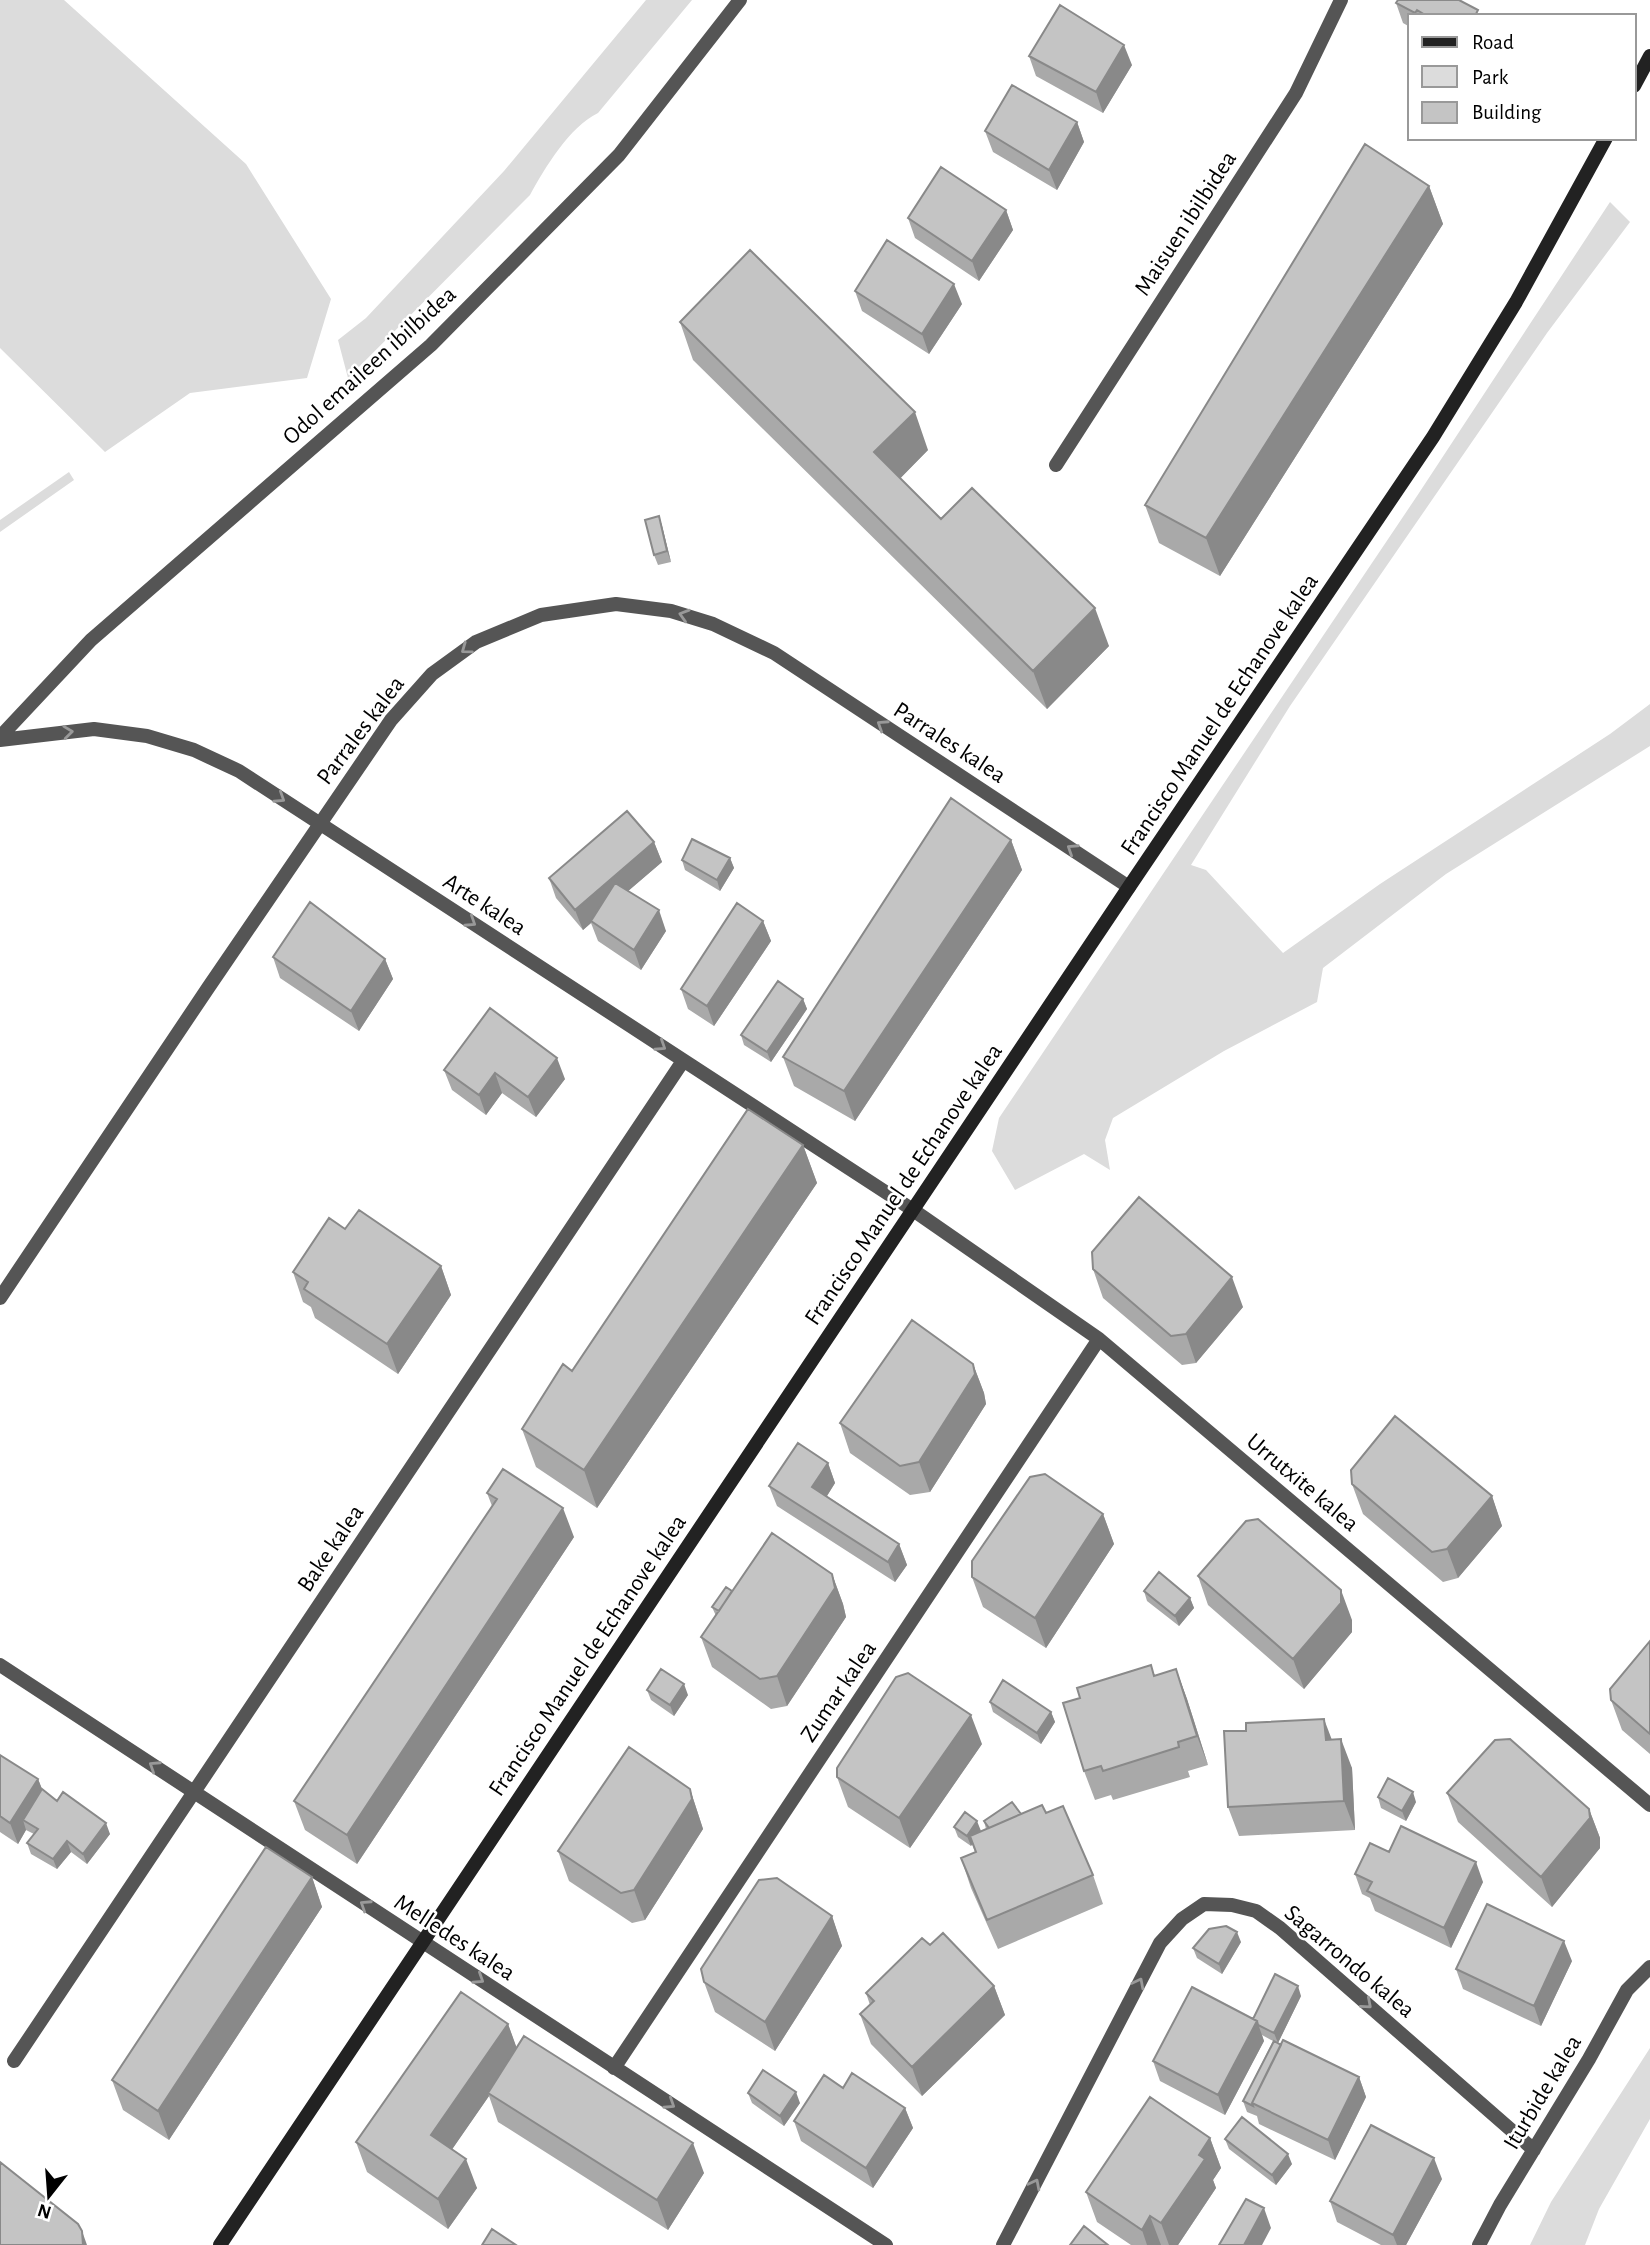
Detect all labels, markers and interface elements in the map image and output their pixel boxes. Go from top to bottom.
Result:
legend [1408,14,1636,140]
text: Road [1472,32,1514,53]
text: Park [1472,67,1509,88]
text: Building [1472,102,1542,123]
street label: Maisuen ibilbidea [1130,147,1241,300]
street label: Odol emaileen ibilbidea [279,282,461,449]
street label: Francisco Manuel de Echanove kalea [1117,570,1323,860]
one-way arrow [678,609,690,624]
one-way arrow [461,641,474,654]
street label: Parrales kalea [313,672,409,789]
street label: Parrales kalea [889,698,1010,788]
one-way arrow [877,720,890,733]
one-way arrow [62,724,74,739]
one-way arrow [272,790,285,802]
one-way arrow [1067,845,1080,858]
street label: Arte kalea [439,869,530,940]
one-way arrow [463,914,476,926]
one-way arrow [654,1038,667,1051]
street label: Francisco Manuel de Echanove kalea [801,1040,1007,1330]
street label: Urrutxite kalea [1242,1429,1363,1536]
street label: Bake kalea [293,1501,369,1596]
street label: Francisco Manuel de Echanove kalea [485,1511,691,1801]
street label: Zumar kalea [797,1637,881,1746]
one-way arrow [149,1762,162,1774]
street label: Melledes kalea [390,1890,519,1986]
one-way arrow [359,1900,372,1913]
street label: Sagarrondo kalea [1280,1901,1419,2023]
one-way arrow [471,1971,484,1984]
one-way arrow [1131,1977,1145,1990]
one-way arrow [1358,1996,1371,2008]
street label: Iturbide kalea [1499,2031,1586,2154]
one-way arrow [662,2095,675,2108]
north arrow [14,2161,84,2231]
one-way arrow [1026,2179,1040,2192]
text: N [35,2200,54,2222]

